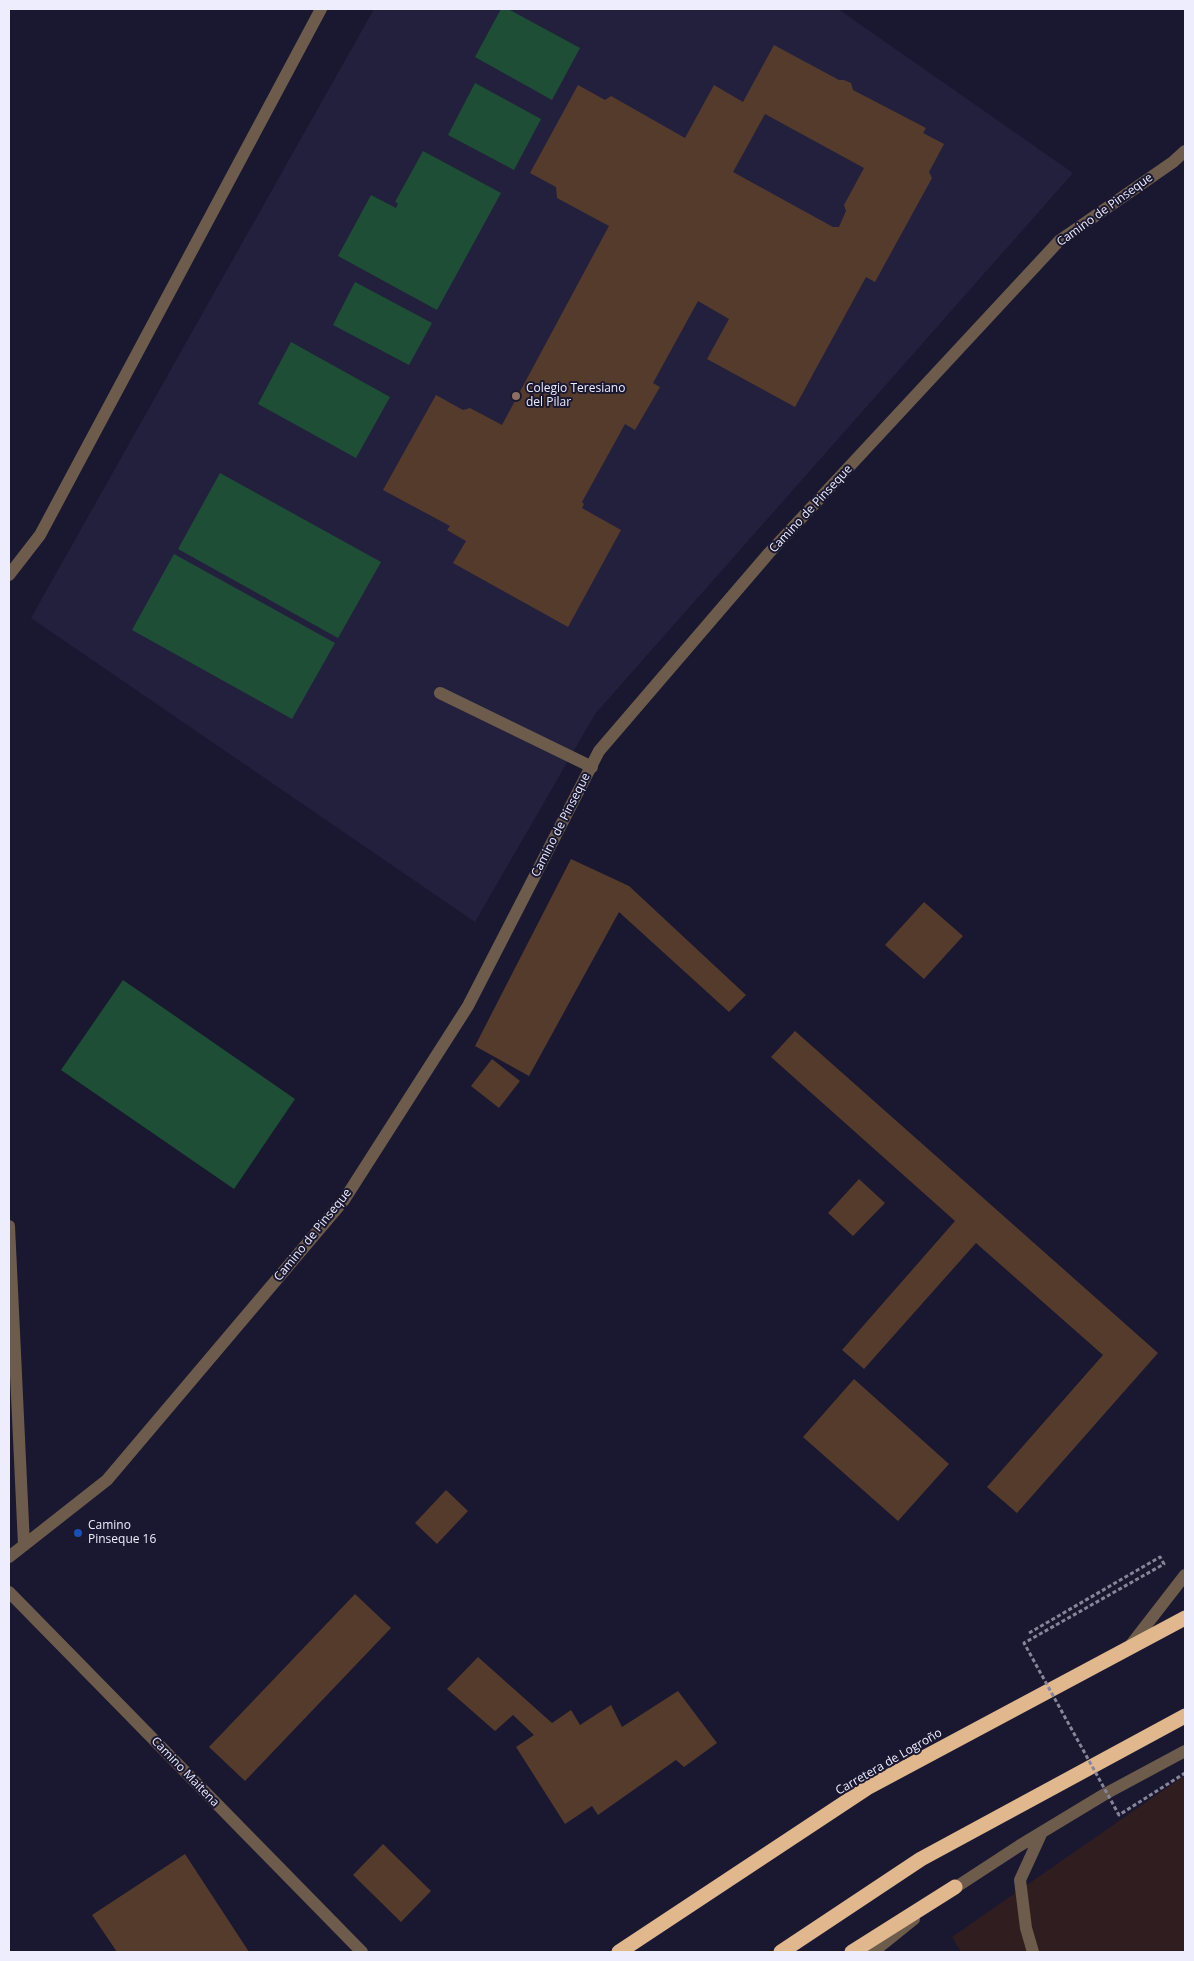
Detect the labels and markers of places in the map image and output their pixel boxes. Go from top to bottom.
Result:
place label: Colegio Teresiano del Pilar [526,382,625,410]
marker: Colegio Teresiano del Pilar [510,390,522,402]
place label: Camino Pinseque 16 [88,1519,156,1547]
marker: Camino Pinseque 16 [72,1527,84,1539]

